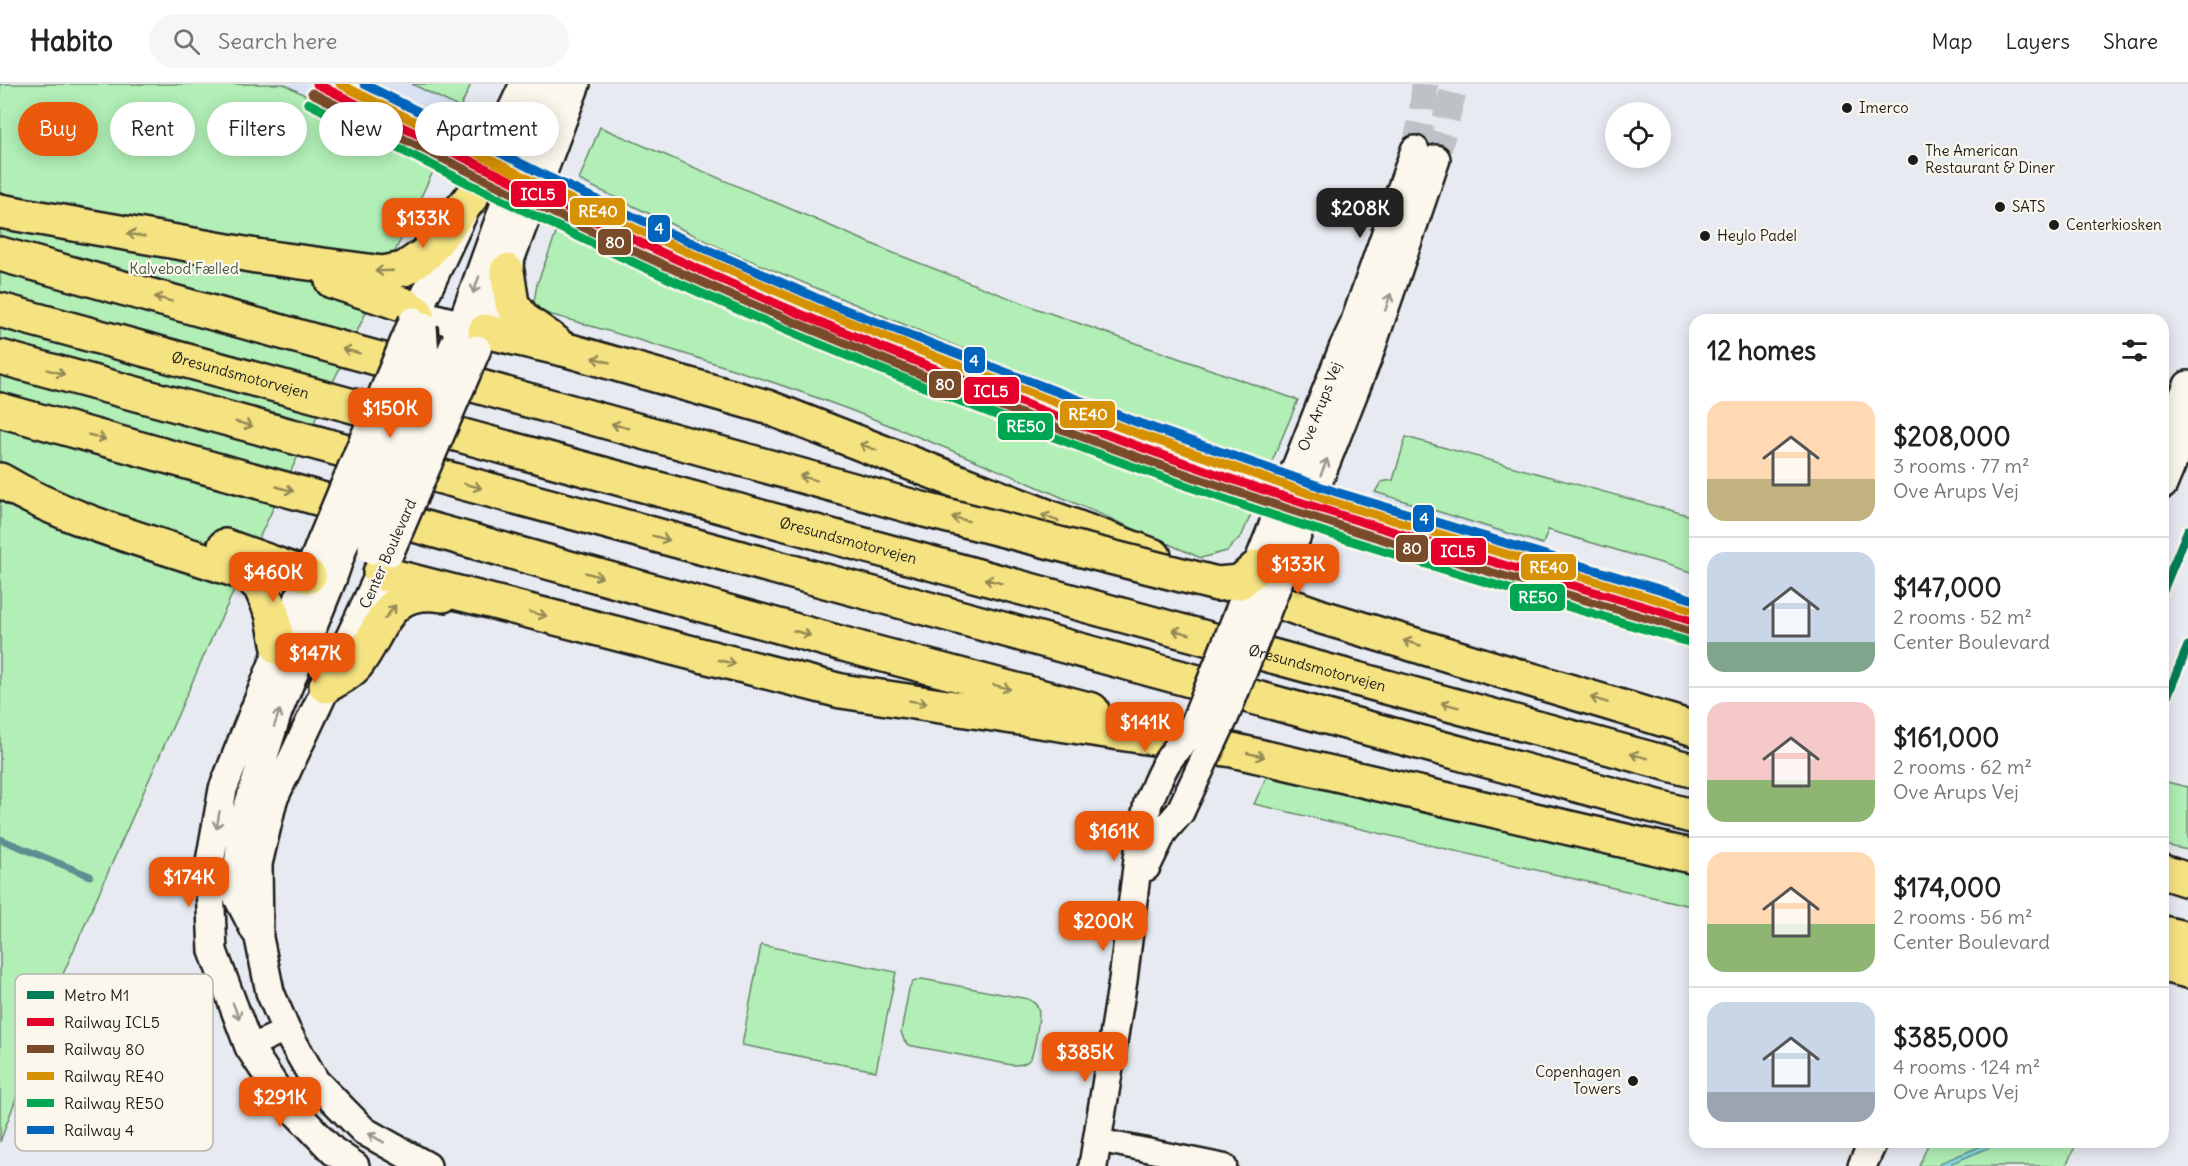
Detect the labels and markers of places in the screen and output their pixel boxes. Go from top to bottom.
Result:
place label: Imerco [1859,98,1909,117]
marker: Imerco [1840,101,1854,115]
place label: The American Restaurant & Diner [1925,141,2055,177]
marker: The American Restaurant & Diner [1906,153,1920,167]
pin: $208K [1318,188,1402,239]
place label: SATS [2012,197,2045,216]
pin: $133K [381,198,465,249]
marker: SATS [1993,200,2007,214]
place label: Centerkiosken [2066,215,2162,234]
marker: Centerkiosken [2047,218,2061,232]
place label: Heylo Padel [1717,226,1797,245]
marker: Heylo Padel [1698,229,1712,243]
pin: $150K [348,388,432,439]
pin: $133K [1256,544,1340,595]
pin: $460K [231,552,315,603]
pin: $147K [273,633,357,684]
pin: $141K [1103,702,1187,753]
pin: $161K [1072,811,1156,862]
pin: $174K [147,857,231,908]
pin: $200K [1061,901,1145,952]
pin: $385K [1043,1032,1127,1083]
place label: Copenhagen Towers [1535,1062,1621,1098]
marker: Copenhagen Towers [1626,1074,1640,1088]
pin: $291K [238,1077,322,1128]

